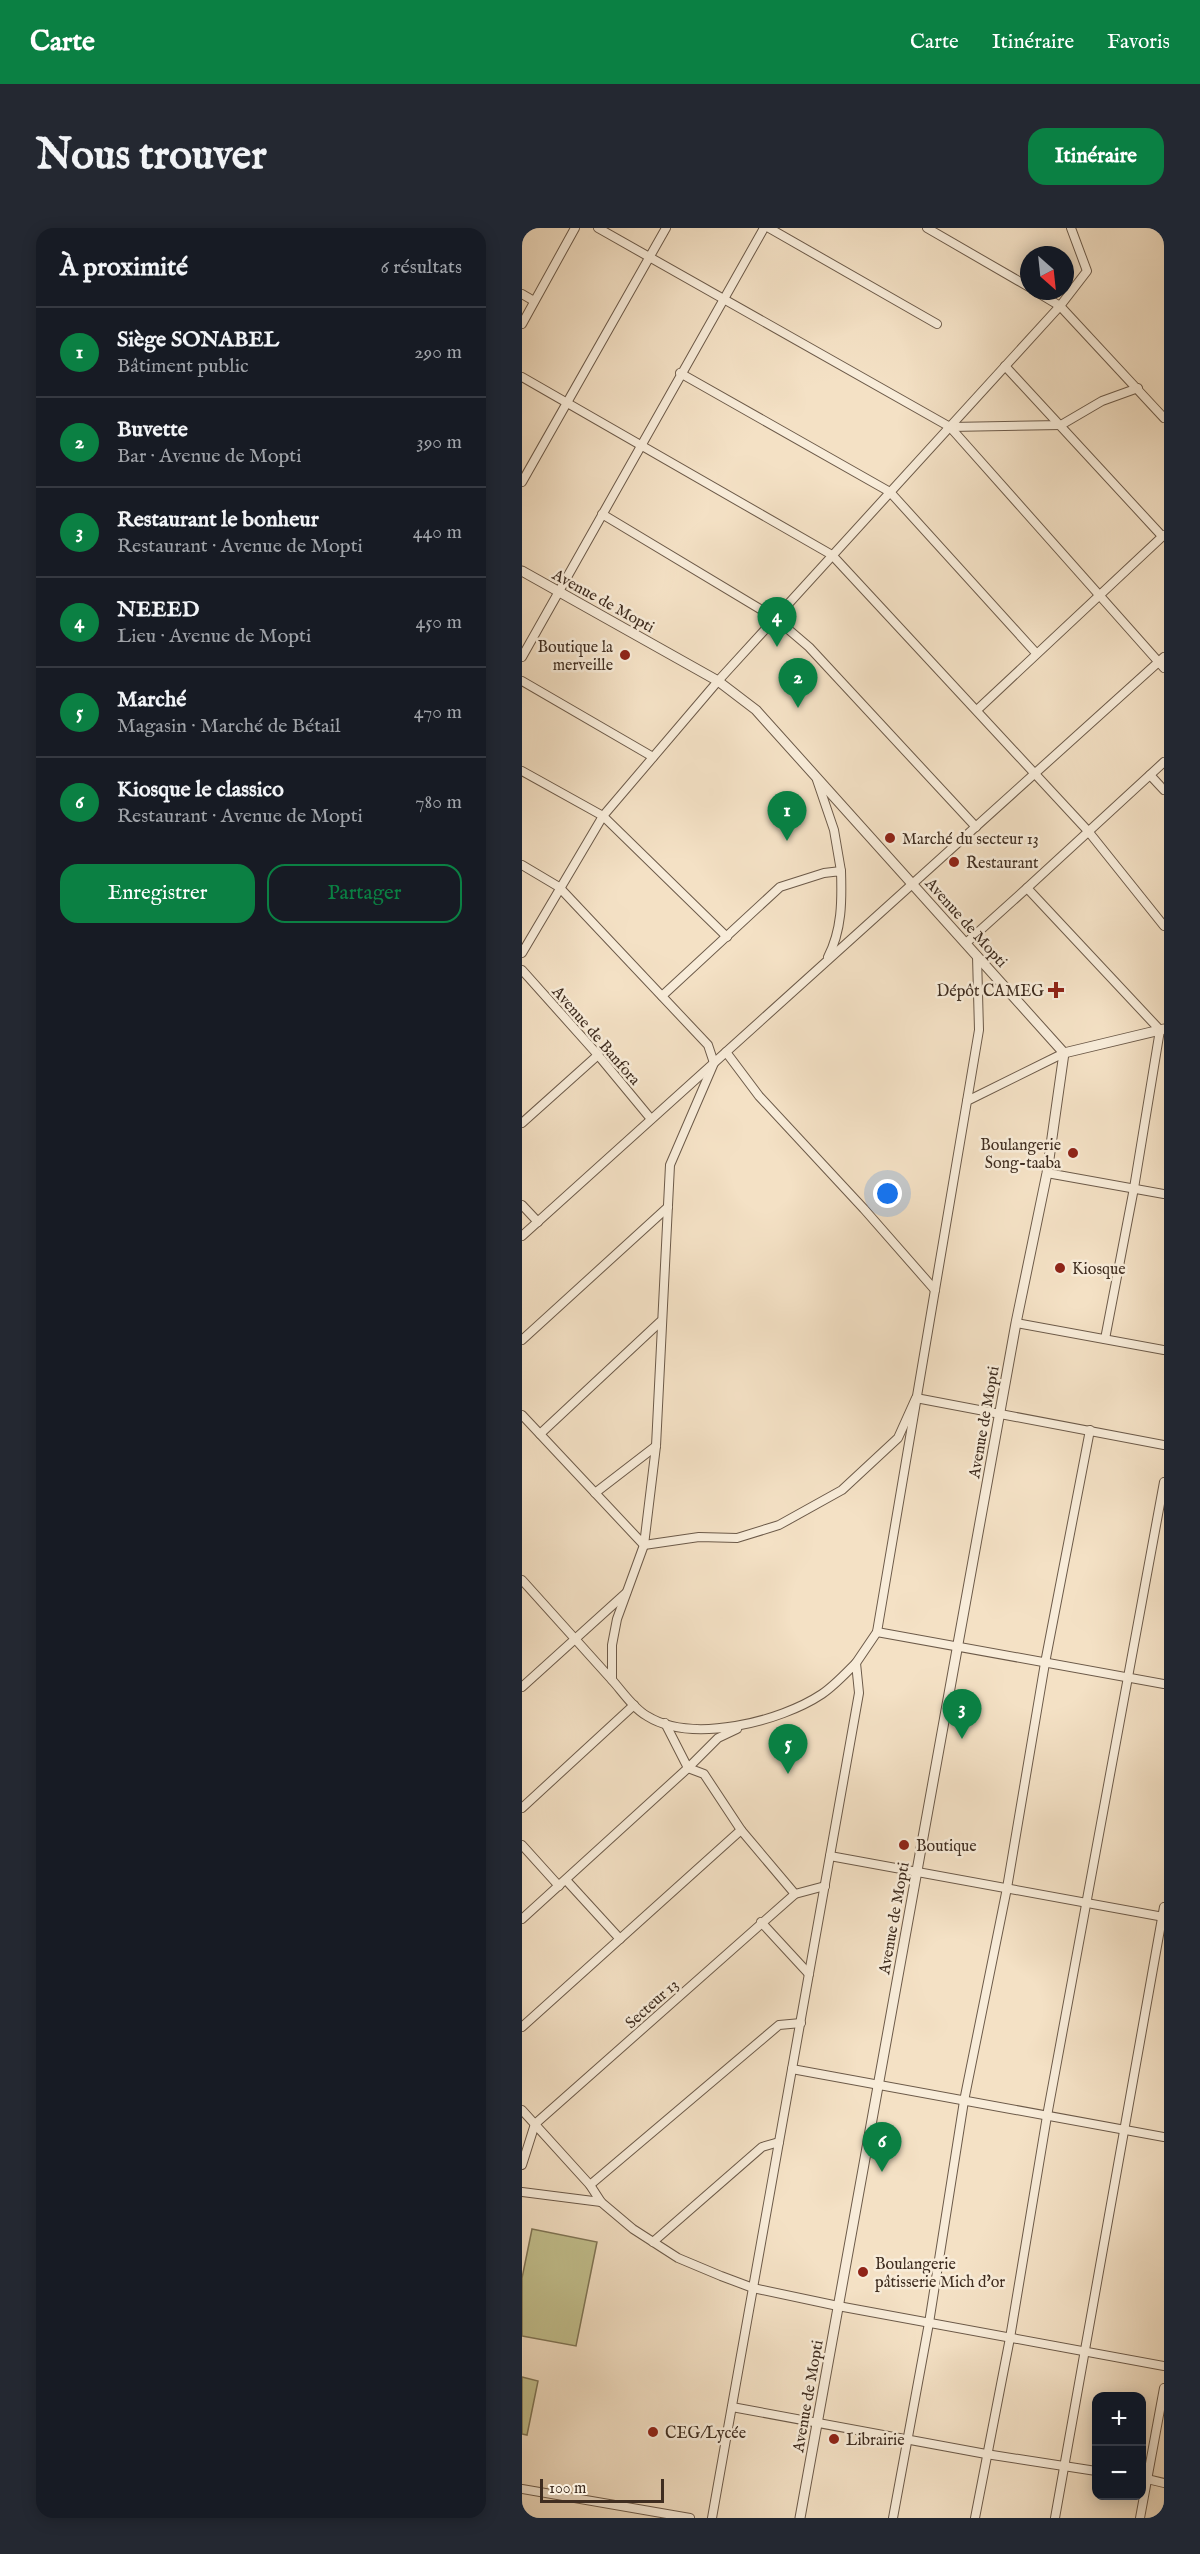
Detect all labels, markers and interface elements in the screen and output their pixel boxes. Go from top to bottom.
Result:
text: Carte [30,25,95,60]
text: Carte [910,29,959,56]
text: Itinéraire [992,29,1074,56]
text: Favoris [1107,29,1170,56]
button: Itinéraire [1028,128,1164,185]
text: Nous trouver [36,130,267,183]
north arrow [1020,246,1074,300]
text: À proximité [60,251,188,284]
text: 6 résultats [380,255,462,280]
text: Siège SONABEL [117,326,279,354]
text: 1 [76,340,83,365]
text: 290 m [414,340,462,365]
text: Bâtiment public [117,354,249,379]
text: Buvette [117,416,188,444]
text: 2 [75,430,84,455]
text: 390 m [416,430,462,455]
text: Bar · Avenue de Mopti [117,444,301,469]
text: Restaurant le bonheur [117,506,319,534]
text: 3 [76,520,83,545]
text: 440 m [413,520,462,545]
text: Restaurant · Avenue de Mopti [117,534,363,559]
street label: Avenue de Mopti [548,565,658,638]
text: NEEED [117,596,199,624]
pin: 4 [758,598,796,647]
text: 4 [75,610,84,635]
text: 450 m [415,610,462,635]
text: Lieu · Avenue de Mopti [117,624,311,649]
place label: Boutique la merveille [538,638,613,676]
marker: Boutique la merveille [618,648,632,662]
pin: 2 [778,658,818,708]
text: Marché [117,686,186,714]
text: 5 [76,700,83,725]
text: 470 m [414,700,462,725]
text: Magasin · Marché de Bétail [117,714,341,739]
text: Kiosque le classico [117,776,284,804]
text: 6 [75,790,84,815]
text: 780 m [415,790,462,815]
pin: 1 [768,792,806,841]
text: Restaurant · Avenue de Mopti [117,804,363,829]
place label: Marché du secteur 13 [902,830,1039,850]
marker: Marché du secteur 13 [883,831,897,845]
place label: Restaurant [966,854,1039,874]
marker: Restaurant [947,855,961,869]
button: Enregistrer [60,864,255,923]
button: Partager [267,864,462,923]
street label: Avenue de Mopti [919,874,1011,972]
street label: Avenue de Banfora [546,982,644,1090]
place label: Dépôt CAMEG [937,982,1044,1002]
marker: Dépôt CAMEG [1049,983,1063,997]
place label: Boulangerie Song-taaba [980,1136,1061,1174]
marker: Boulangerie Song-taaba [1066,1146,1080,1160]
your location [873,1179,902,1208]
place label: Kiosque [1072,1260,1126,1280]
marker: Kiosque [1053,1261,1067,1275]
street label: Avenue de Mopti [965,1365,1005,1481]
pin: 3 [942,1690,982,1739]
pin: 5 [768,1724,808,1774]
place label: Boutique [916,1837,977,1857]
marker: Boutique [897,1838,911,1852]
street label: Avenue de Mopti [875,1861,915,1977]
street label: Secteur 13 [622,1975,683,2034]
pin: 6 [862,2122,902,2172]
place label: Boulangerie pâtisserie Mich d'or [875,2255,1005,2293]
marker: Boulangerie pâtisserie Mich d'or [856,2265,870,2279]
street label: Avenue de Mopti [789,2339,829,2455]
map controls [1092,2392,1146,2500]
button: + [1092,2392,1146,2446]
place label: CEG/Lycée [665,2424,746,2444]
marker: CEG/Lycée [646,2425,660,2439]
place label: Librairie [846,2431,905,2451]
marker: Librairie [827,2432,841,2446]
button: − [1092,2446,1146,2500]
scale bar [540,2476,664,2504]
text: 100 m [549,2479,586,2499]

